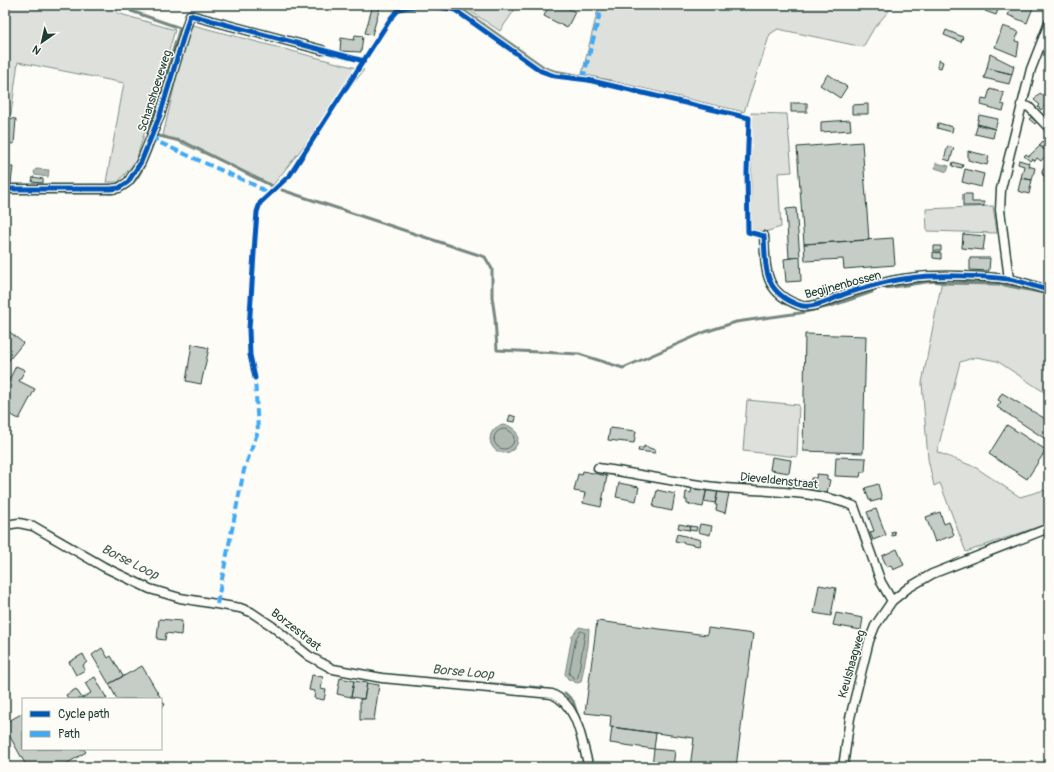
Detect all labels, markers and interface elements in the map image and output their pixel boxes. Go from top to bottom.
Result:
north arrow [22,22,62,62]
text: N [30,42,43,57]
street label: Schanshoeveweg [135,48,175,134]
street label: Begijnenbossen [803,268,883,302]
street label: Dieveldenstraat [739,469,819,493]
water label: Borse Loop [99,541,162,583]
street label: Borzestraat [268,606,324,654]
street label: Keulshaagweg [835,628,869,700]
water label: Borse Loop [432,661,495,683]
legend [22,698,162,750]
text: Cycle path [58,707,110,722]
text: Path [58,727,80,742]

